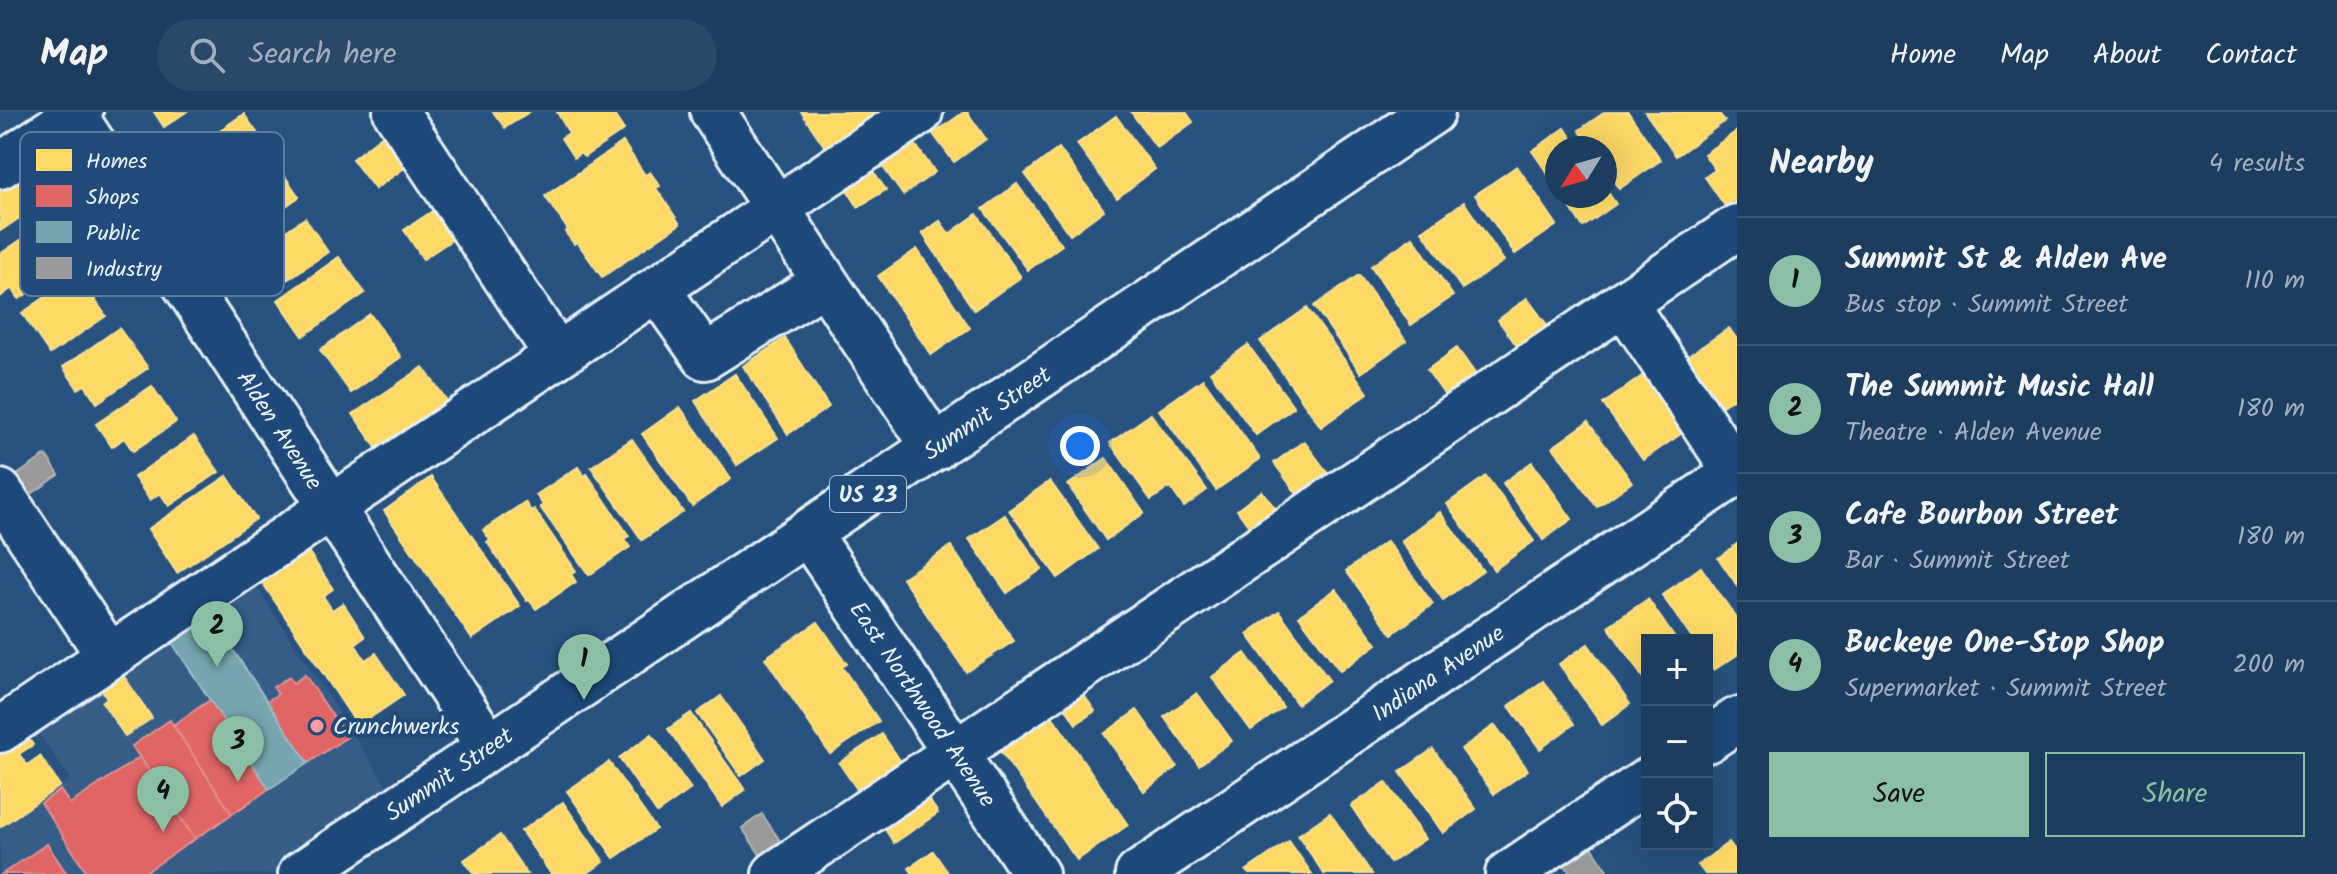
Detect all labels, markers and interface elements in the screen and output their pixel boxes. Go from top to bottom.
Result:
search box [157,19,717,91]
text: Map [40,25,109,85]
text: Search here [249,31,396,79]
icon: search [185,33,229,77]
text: Home [1890,33,1956,78]
text: Map [2000,33,2049,78]
text: About [2093,33,2161,78]
text: Contact [2205,33,2297,78]
legend [20,132,284,296]
north arrow [1545,136,1617,208]
text: Nearby [1769,137,1874,191]
text: 4 results [2209,143,2305,185]
text: Homes [86,145,148,180]
text: Shops [86,181,140,216]
text: Public [86,217,141,252]
text: Summit St & Alden Ave [1845,236,2167,284]
text: Industry [86,253,162,288]
text: 1 [1791,260,1799,302]
text: 110 m [2245,260,2305,302]
text: Bus stop · Summit Street [1845,284,2128,326]
street label: Summit Street [916,356,1061,472]
street label: Alden Avenue [225,363,332,499]
text: The Summit Music Hall [1845,364,2154,412]
text: 2 [1787,388,1803,430]
text: 180 m [2237,388,2305,430]
text: Theatre · Alden Avenue [1845,412,2102,454]
your location [1060,426,1100,466]
road number: US 23 [830,476,906,512]
text: Cafe Bourbon Street [1845,492,2119,540]
text: 3 [1788,516,1802,558]
text: 180 m [2237,516,2305,558]
text: Bar · Summit Street [1845,540,2070,582]
street label: East Northwood Avenue [838,594,1006,816]
pin: 2 [191,601,243,667]
street label: Indiana Avenue [1364,615,1514,733]
text: Buckeye One-Stop Shop [1845,620,2165,668]
pin: 1 [558,634,610,700]
map controls [1641,634,1713,850]
button: + [1641,634,1713,706]
text: 4 [1788,644,1802,686]
text: 200 m [2233,644,2305,686]
text: Supermarket · Summit Street [1845,668,2167,710]
button: − [1641,706,1713,778]
place label: Crunchwerks [333,708,460,747]
pin: 3 [212,716,264,782]
marker: Crunchwerks [308,717,326,735]
street label: Summit Street [378,717,523,833]
button: Save [1769,752,2029,837]
button: Share [2045,752,2305,837]
pin: 4 [137,766,189,832]
button: locate [1641,778,1713,850]

